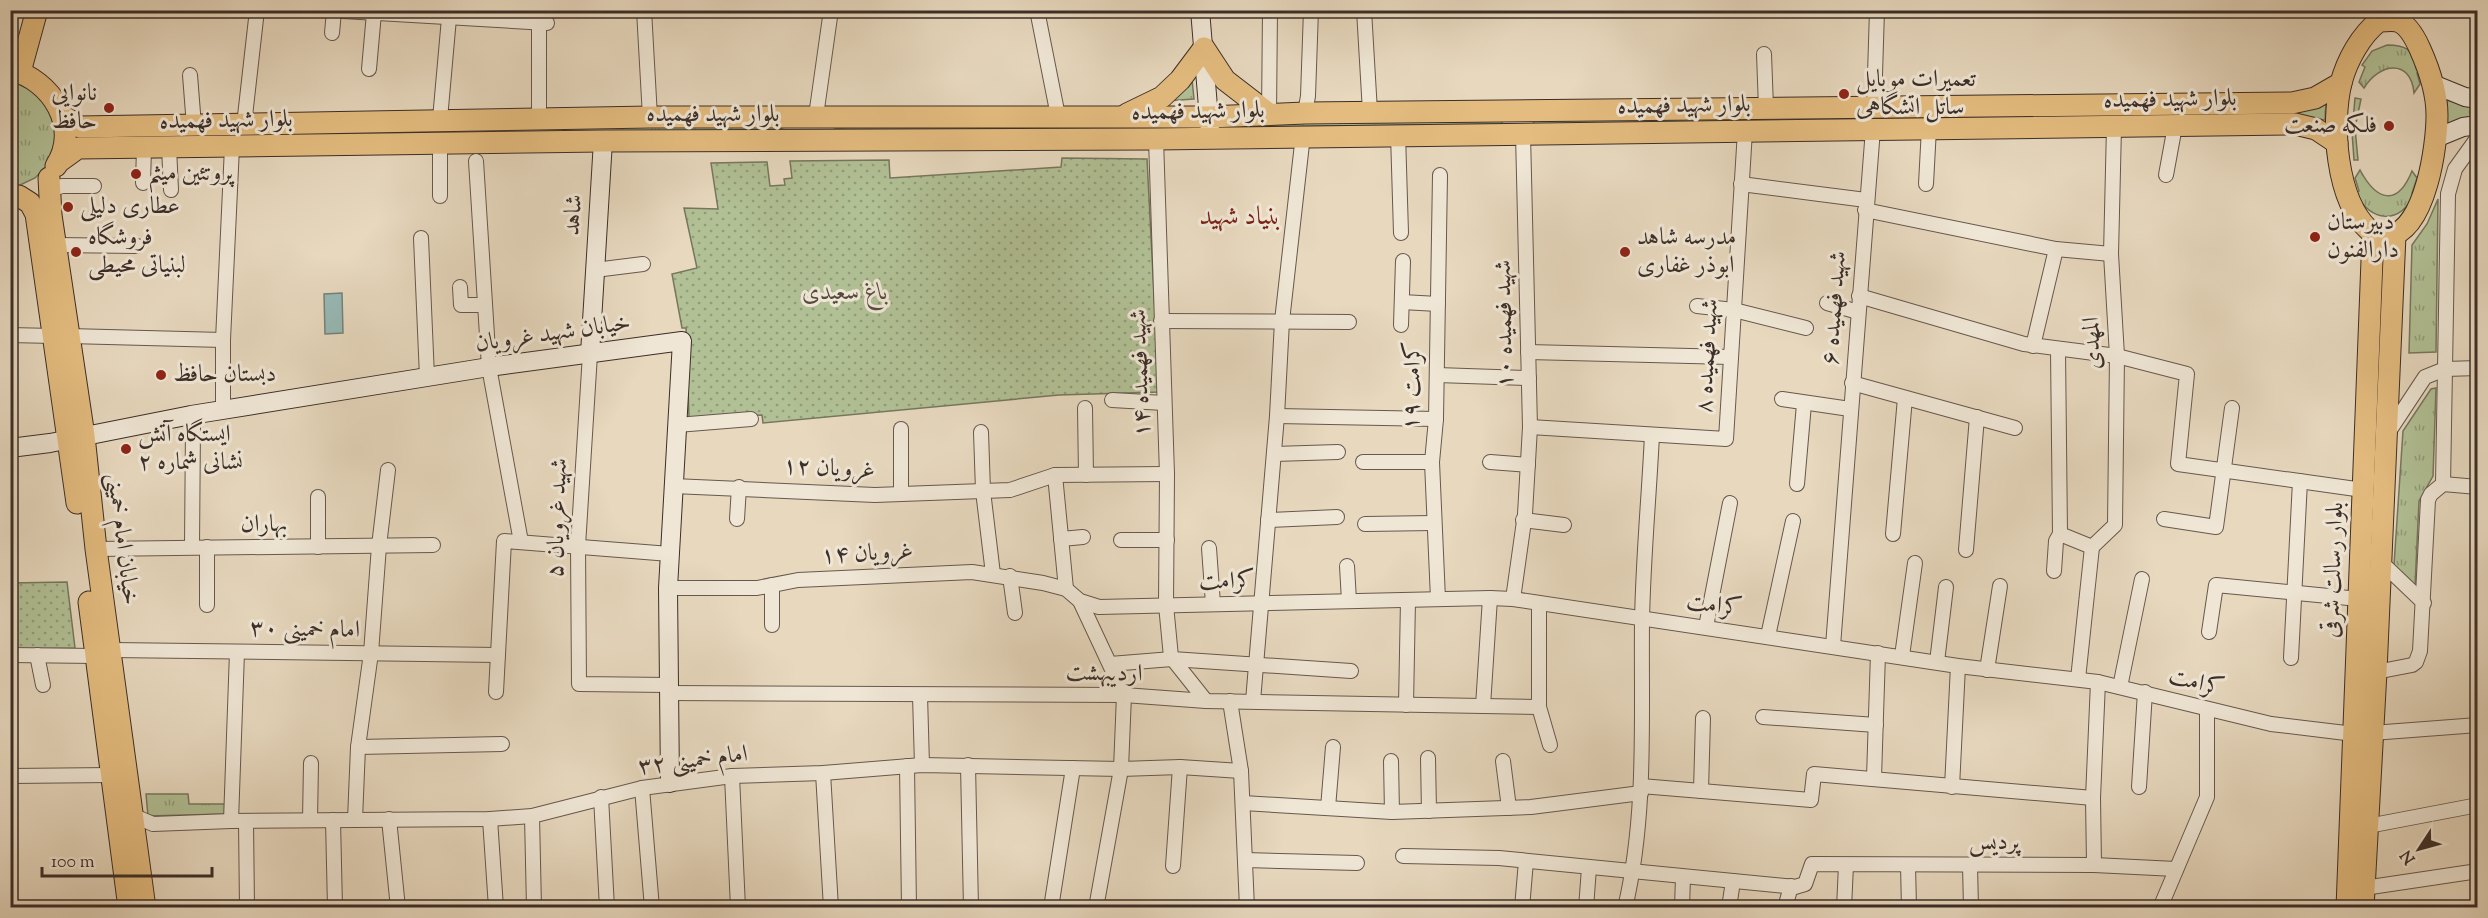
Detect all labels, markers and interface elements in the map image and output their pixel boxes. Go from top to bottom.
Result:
place label: تعمیرات موبایل ساتل اتشگاهی [1856,63,1976,125]
place label: نانوایی حافظ [51,77,97,139]
street label: بلوار شهید فهمیده [2103,82,2237,118]
marker: تعمیرات موبایل ساتل اتشگاهی [1837,87,1851,101]
street label: بلوار شهید فهمیده [1617,88,1751,124]
street label: بلوار شهید فهمیده [1131,94,1265,130]
street label: بلوار شهید فهمیده [646,98,780,132]
marker: نانوایی حافظ [102,101,116,115]
street label: بلوار شهید فهمیده [159,103,293,139]
place label: فلکه صنعت [2284,109,2377,143]
marker: فلکه صنعت [2382,119,2396,133]
place label: پروتئین میثم [148,157,235,196]
marker: پروتئین میثم [129,167,143,181]
place label: عطاری دلیلی [80,190,180,224]
street label: شاهد [556,193,592,237]
district label: بنیاد شهید [1199,199,1281,236]
marker: عطاری دلیلی [61,200,75,214]
place label: دبیرستان دارالفنون [2327,206,2399,268]
place label: فروشگاه لبنیاتی محیطی [88,221,186,283]
place label: مدرسه شاهد ابوذر غفاری [1637,221,1736,283]
marker: دبیرستان دارالفنون [2308,230,2322,244]
marker: فروشگاه لبنیاتی محیطی [69,245,83,259]
marker: مدرسه شاهد ابوذر غفاری [1618,245,1632,259]
street label: شهید فهمیده ۶ [1814,250,1856,366]
street label: شهید فهمیده ۱۰ [1487,260,1523,388]
park label: باغ سعیدی [802,276,888,311]
street label: شهید فهمیده ۸ [1688,298,1728,414]
street label: خیابان شهید غرویان [473,306,633,362]
street label: شهید فهمیده ۱۴ [1122,308,1160,438]
street label: المهدی [2075,316,2111,370]
street label: کرامت ۱۹ [1394,341,1432,431]
place label: دبستان حافظ [173,358,276,392]
marker: دبستان حافظ [154,368,168,382]
place label: ایستگاه آتش نشانی شماره ۲ [138,418,243,480]
marker: ایستگاه آتش نشانی شماره ۲ [119,442,133,456]
street label: غرویان ۱۲ [782,450,876,488]
street label: شهید غرویان ۵ [539,458,577,578]
street label: خیابان امام خمینی [95,471,147,607]
street label: بلوار رسالت شرقی [2315,501,2353,639]
street label: بهاران [241,508,287,542]
street label: غرویان ۱۴ [820,535,914,573]
street label: کرامت [1199,565,1255,599]
street label: کرامت [1684,585,1744,627]
street label: امام خمینی ۳۰ [250,612,360,650]
street label: اردیبهشت [1065,656,1143,692]
street label: کرامت [2165,659,2227,707]
street label: امام خمینی ۳۲ [636,737,750,787]
north arrow [2389,819,2449,879]
street label: پردیس [1969,826,2022,860]
scale bar [42,840,212,878]
text: N [2396,844,2422,868]
text: 100 m [51,850,95,876]

